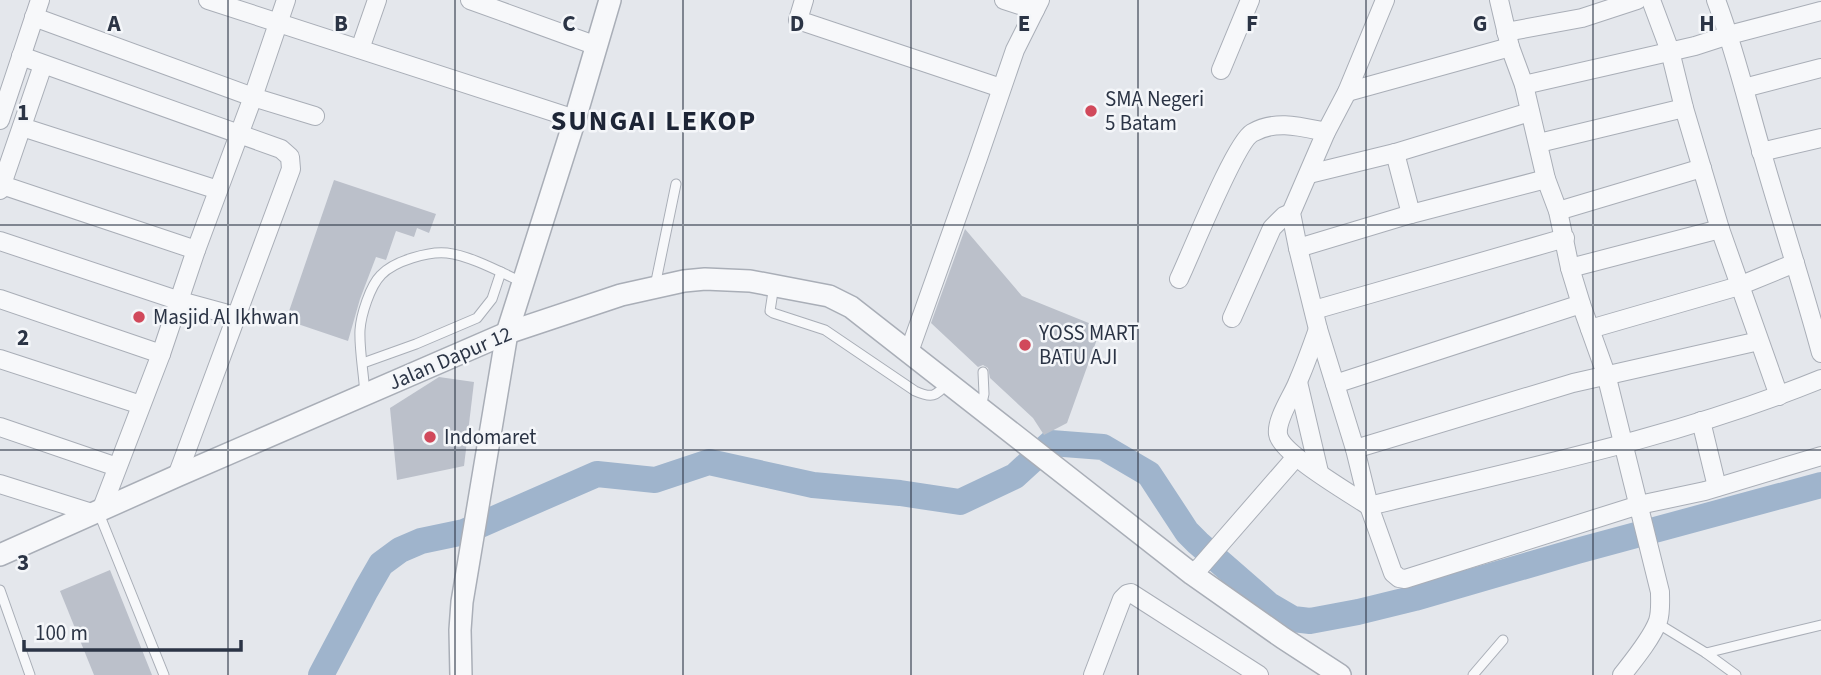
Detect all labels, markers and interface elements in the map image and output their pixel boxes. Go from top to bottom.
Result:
text: A [106,7,121,40]
text: B [334,7,348,40]
text: C [562,7,576,40]
text: D [790,7,804,40]
text: E [1018,7,1030,40]
text: F [1246,7,1258,40]
text: G [1473,7,1487,40]
text: H [1699,7,1715,40]
place label: SMA Negeri 5 Batam [1105,84,1204,138]
text: 1 [17,96,29,129]
district label: SUNGAI LEKOP [551,101,757,141]
marker: SMA Negeri 5 Batam [1083,103,1099,119]
place label: Masjid Al Ikhwan [153,302,299,332]
marker: Masjid Al Ikhwan [131,309,147,325]
place label: YOSS MART BATU AJI [1038,318,1139,372]
street label: Jalan Dapur 12 [384,319,516,397]
text: 2 [17,321,29,354]
marker: YOSS MART BATU AJI [1017,337,1033,353]
place label: Indomaret [444,422,536,452]
marker: Indomaret [422,429,438,445]
text: 3 [17,546,29,579]
scale bar [24,608,242,652]
text: 100 m [35,618,88,648]

